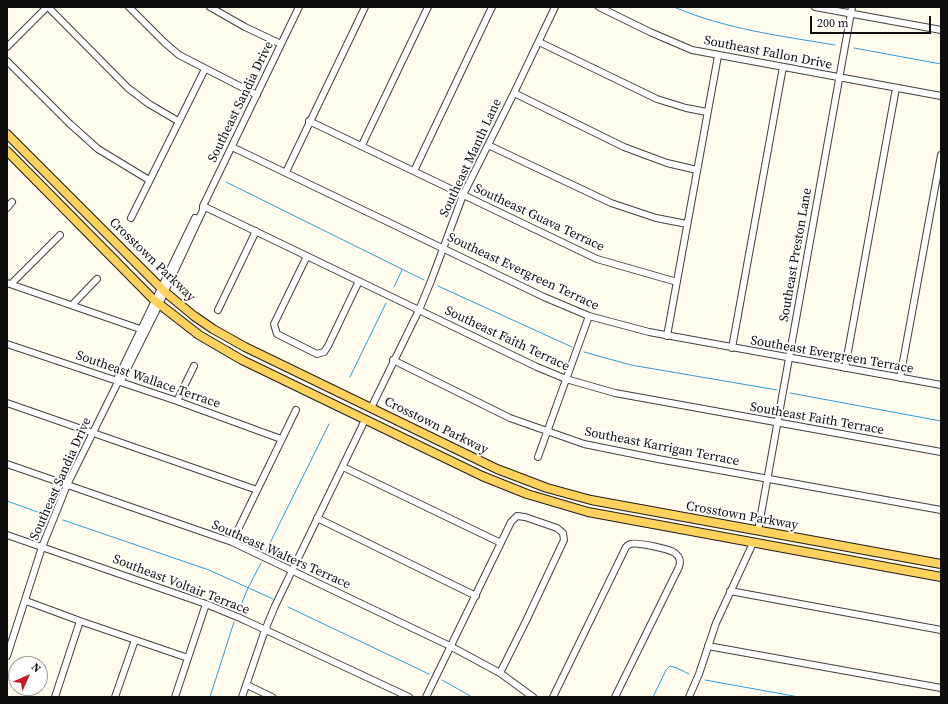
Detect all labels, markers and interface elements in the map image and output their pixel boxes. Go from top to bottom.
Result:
scale bar [812,8,933,34]
text: 200 m [817,15,849,31]
street label: Southeast Fallon Drive [703,33,833,73]
street label: Southeast Sandia Drive [205,39,277,165]
street label: Southeast Manth Lane [437,96,505,220]
street label: Southeast Guava Terrace [471,181,607,255]
street label: Southeast Preston Lane [777,187,815,323]
street label: Crosstown Parkway [106,215,198,305]
street label: Southeast Evergreen Terrace [445,230,601,314]
street label: Southeast Faith Terrace [442,303,572,375]
street label: Southeast Evergreen Terrace [749,333,915,377]
street label: Southeast Wallace Terrace [74,348,222,412]
street label: Crosstown Parkway [381,394,491,458]
street label: Southeast Faith Terrace [749,400,885,438]
street label: Southeast Sandia Drive [27,415,95,543]
street label: Southeast Karrigan Terrace [583,424,741,470]
street label: Crosstown Parkway [685,498,799,534]
street label: Southeast Walters Terrace [209,517,353,593]
street label: Southeast Voltair Terrace [110,552,252,618]
north arrow [8,656,48,696]
text: N [28,660,44,676]

